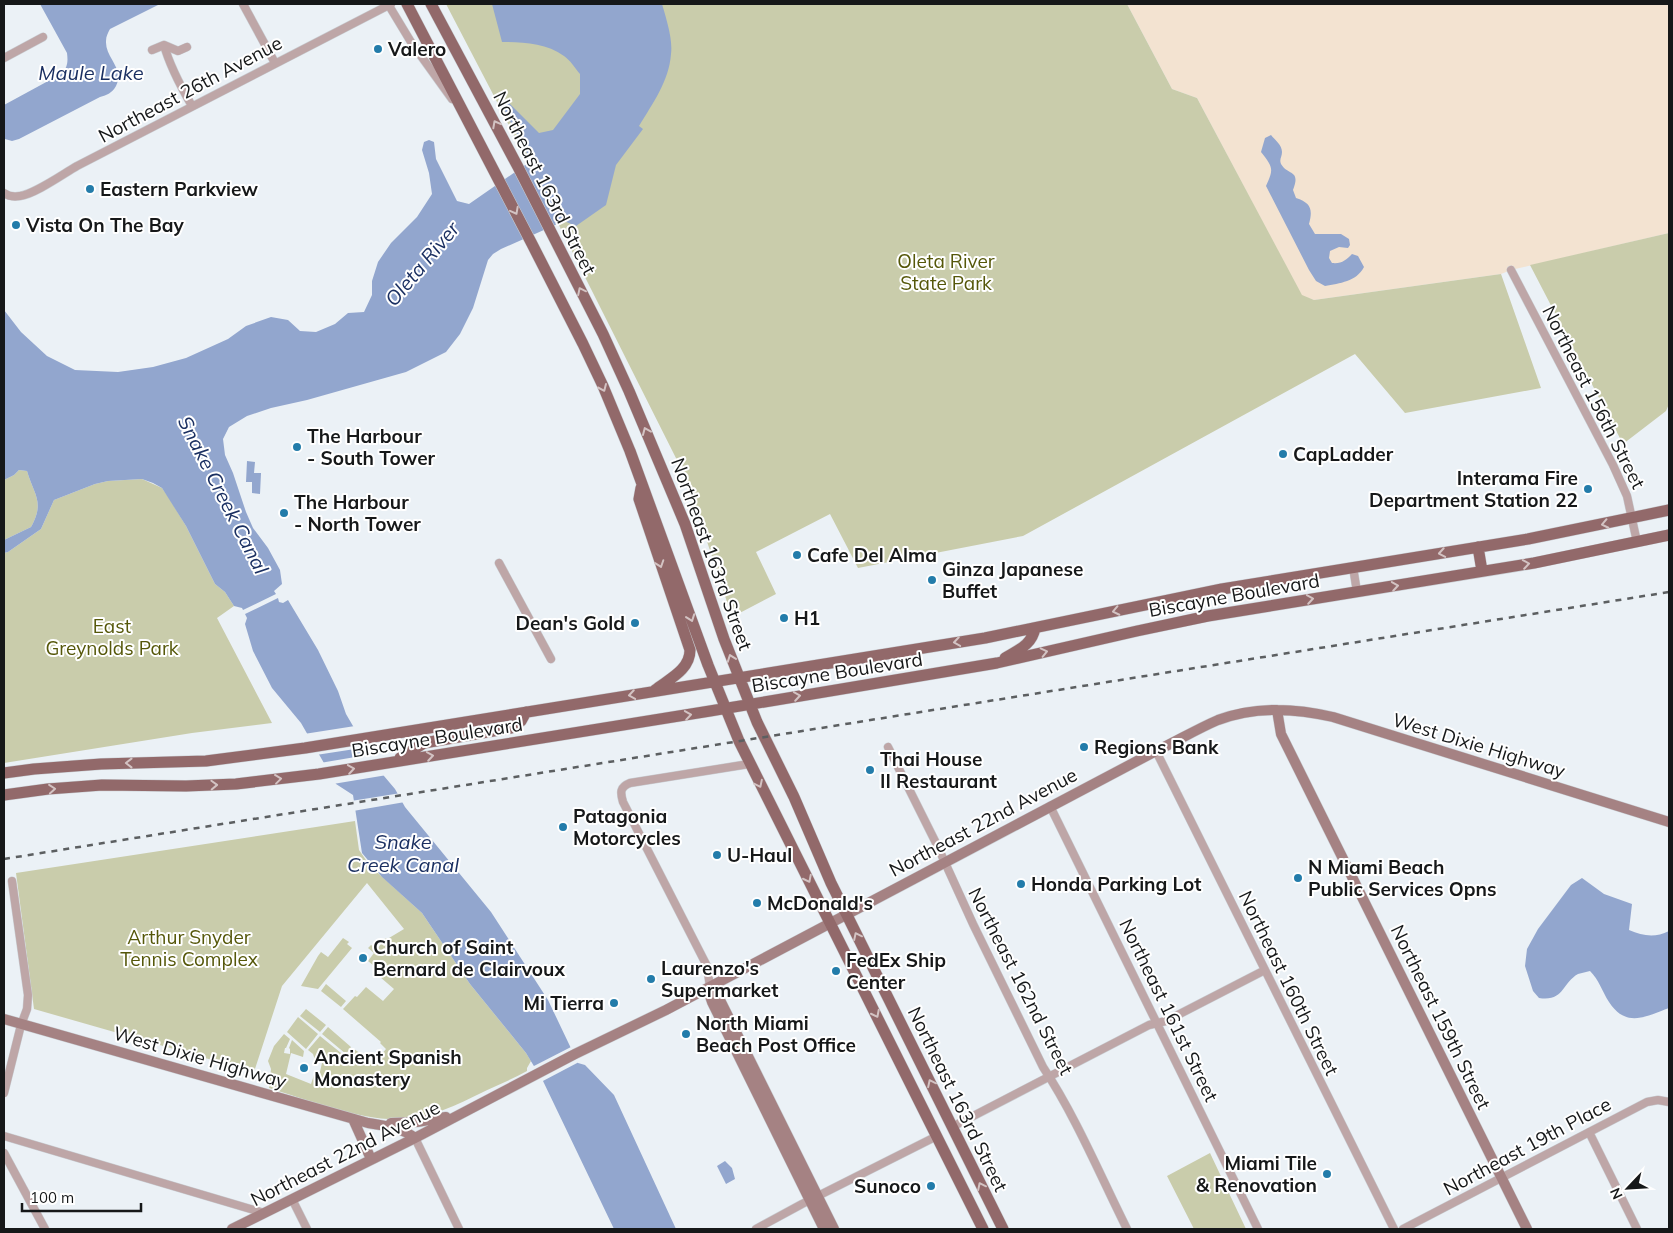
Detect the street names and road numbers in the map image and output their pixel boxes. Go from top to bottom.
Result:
street label: Northeast 26th Avenue [94,30,286,148]
street label: Northeast 163rd Street [488,87,602,279]
street label: Northeast 156th Street [1537,301,1651,493]
street label: Northeast 163rd Street [666,455,758,654]
street label: Biscayne Boulevard [1147,568,1321,622]
street label: Biscayne Boulevard [750,647,924,697]
street label: West Dixie Highway [1390,707,1568,783]
street label: Biscayne Boulevard [350,712,524,762]
street label: Northeast 22nd Avenue [885,762,1081,882]
street label: Northeast 162nd Street [963,883,1079,1079]
street label: Northeast 160th Street [1234,887,1344,1080]
street label: Northeast 161st Street [1114,915,1224,1106]
street label: Northeast 159th Street [1386,921,1496,1114]
street label: Northeast 163rd Street [903,1003,1013,1196]
street label: West Dixie Highway [111,1021,289,1093]
street label: Northeast 19th Place [1439,1092,1615,1200]
street label: Northeast 22nd Avenue [246,1095,444,1211]

